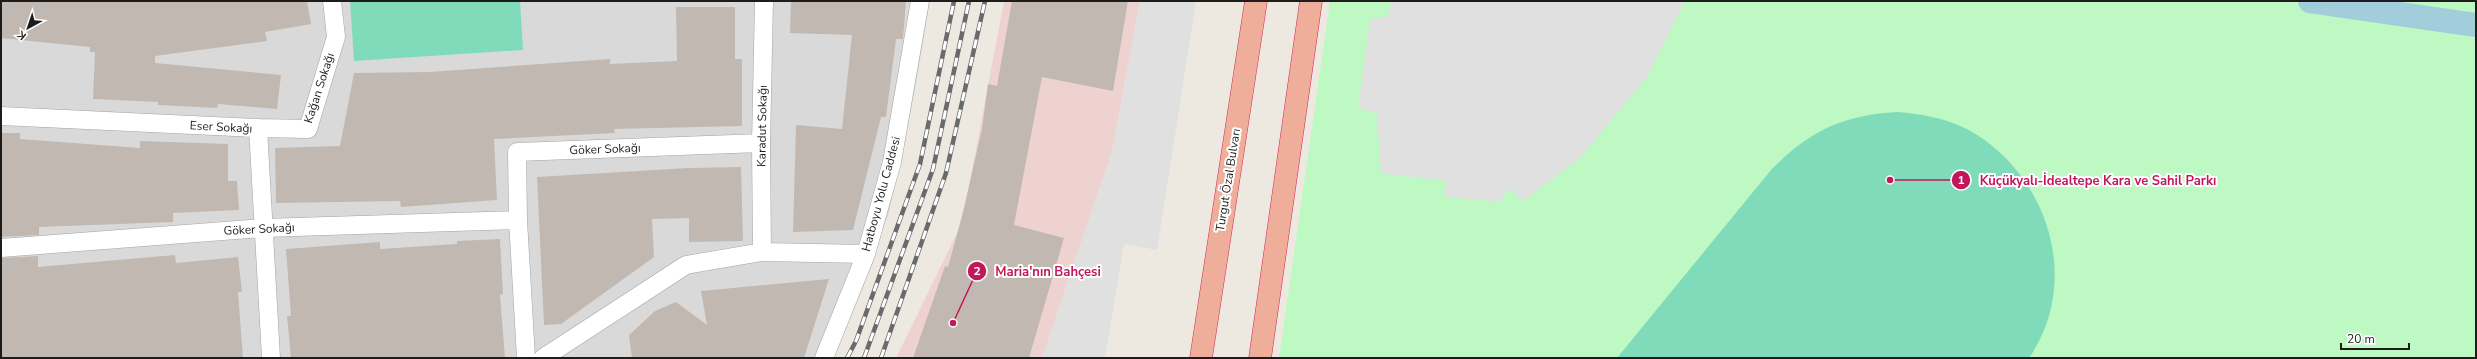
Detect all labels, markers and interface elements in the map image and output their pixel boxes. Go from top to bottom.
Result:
north arrow [8,8,48,48]
text: K [14,27,30,43]
street label: Kağan Sokağı [300,51,338,125]
street label: Karadut Sokağı [753,85,771,167]
street label: Eser Sokağı [189,117,253,137]
street label: Turgut Özal Bulvarı [1212,127,1244,233]
street label: Hatboyu Yolu Caddesi [858,135,904,253]
street label: Göker Sokağı [569,140,641,158]
callout: Küçükyalı-İdealtepe Kara ve Sahil Parkı [1951,168,2224,193]
text: 1 [1957,172,1965,188]
text: Küçükyalı-İdealtepe Kara ve Sahil Parkı [1980,172,2216,190]
street label: Göker Sokağı [223,219,295,239]
callout: Maria'nın Bahçesi [967,259,1108,284]
text: 2 [973,263,981,279]
text: Maria'nın Bahçesi [995,263,1101,281]
scale bar [2341,325,2409,351]
text: 20 m [2347,331,2375,347]

